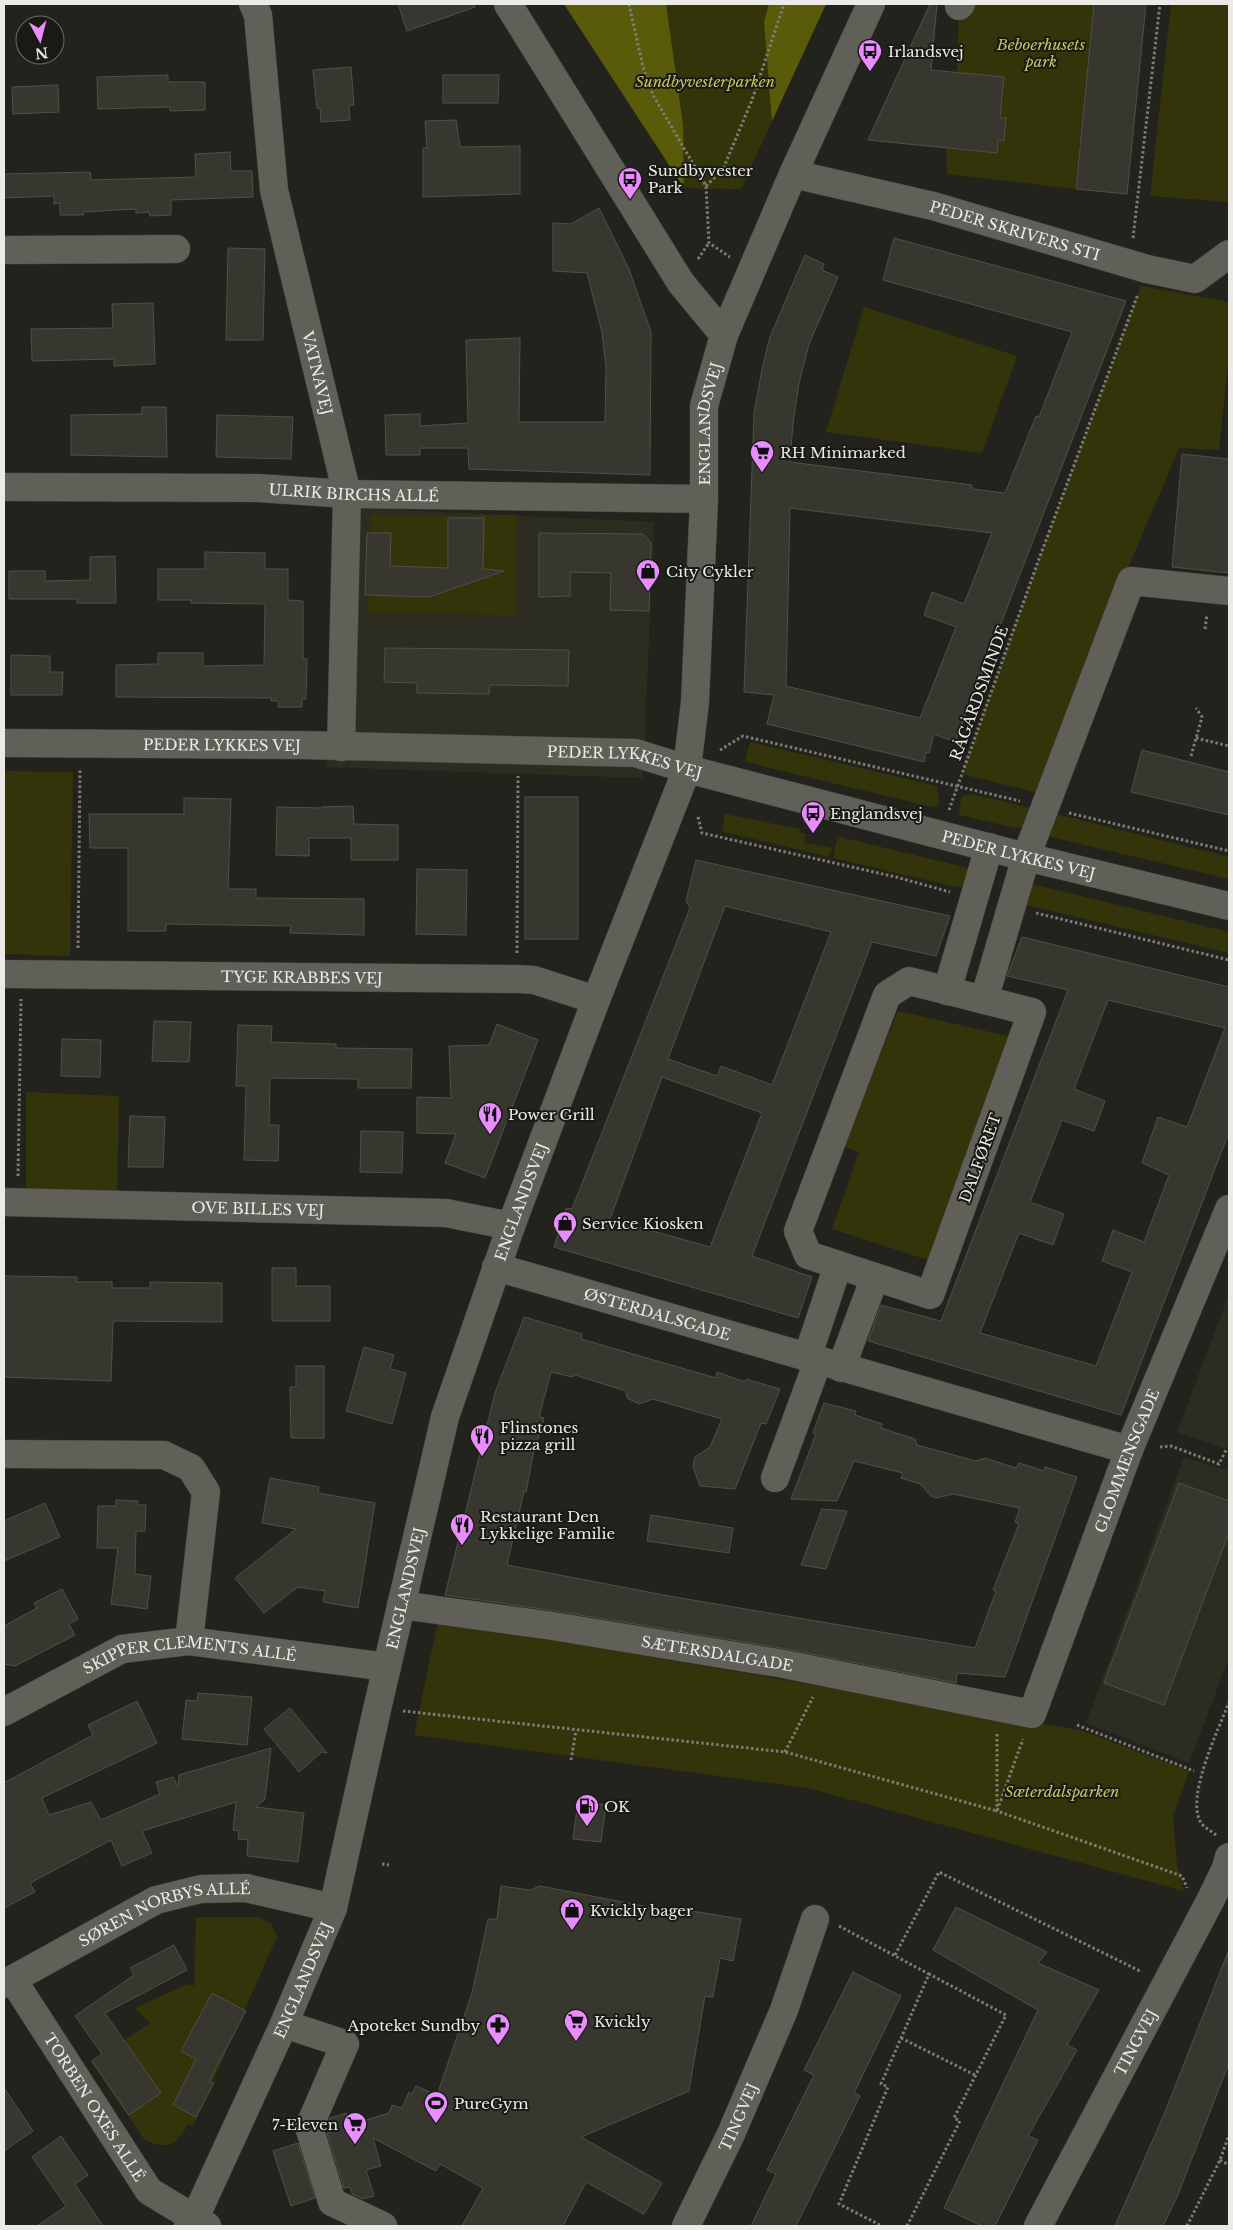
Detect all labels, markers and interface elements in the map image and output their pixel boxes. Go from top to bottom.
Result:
north arrow [15,15,65,65]
park label: Beboerhusets park [996,35,1086,71]
bus stop icon: Irlandsvej [857,38,883,72]
place label: Irlandsvej [888,42,964,61]
text: N [34,43,49,63]
park label: Sundbyvesterparken [635,72,775,91]
place label: Sundbyvester Park [648,161,754,197]
bus stop icon: Sundbyvester Park [617,166,643,200]
street label: PEDER SKRIVERS STI [928,196,1102,264]
street label: VATNAVEJ [298,328,337,417]
street label: ENGLANDSVEJ [693,360,725,486]
supermarket icon: RH Minimarked [749,439,775,473]
place label: RH Minimarked [780,443,906,462]
street label: ULRIK BIRCHS ALLÉ [268,479,439,505]
shop icon: City Cykler [635,558,661,592]
place label: City Cykler [666,562,754,581]
street label: RÅGÅRDSMINDE [946,623,1012,763]
street label: PEDER LYKKES VEJ [143,734,301,755]
street label: PEDER LYKKES VEJ [547,741,704,782]
bus stop icon: Englandsvej [800,800,826,834]
place label: Englandsvej [830,804,923,823]
street label: PEDER LYKKES VEJ [940,826,1097,883]
street label: TYGE KRABBES VEJ [221,967,383,987]
restaurant icon: Power Grill [477,1101,503,1135]
place label: Power Grill [508,1105,595,1124]
street label: DALFØRET [955,1111,1005,1205]
street label: ENGLANDSVEJ [490,1140,551,1263]
street label: OVE BILLES VEJ [191,1197,325,1219]
shop icon: Service Kiosken [552,1210,578,1244]
place label: Service Kiosken [582,1214,704,1233]
street label: ØSTERDALSGADE [582,1283,733,1344]
street label: GLOMMENSGADE [1090,1386,1163,1535]
place label: Flinstones pizza grill [500,1418,579,1454]
restaurant icon: Flinstones pizza grill [469,1423,495,1457]
place label: Restaurant Den Lykkelige Familie [480,1507,615,1543]
restaurant icon: Restaurant Den Lykkelige Familie [449,1512,475,1546]
street label: ENGLANDSVEJ [382,1525,429,1651]
street label: SKIPPER CLEMENTS ALLÉ [79,1631,298,1678]
street label: SÆTERSDALGADE [640,1631,795,1675]
park label: Sæterdalsparken [1005,1782,1119,1801]
fuel station icon: OK [574,1793,600,1827]
place label: OK [604,1797,630,1816]
street label: SØREN NORBYS ALLÉ [75,1878,251,1950]
shop icon: Kvickly bager [559,1897,585,1931]
place label: Kvickly bager [590,1901,694,1920]
street label: ENGLANDSVEJ [269,1919,336,2041]
street label: TINGVEJ [1110,2005,1161,2079]
supermarket icon: Kvickly [563,2008,589,2042]
pharmacy icon: Apoteket Sundby [485,2012,511,2046]
place label: Kvickly [594,2012,651,2031]
place label: Apoteket Sundby [347,2016,480,2035]
street label: TORBEN OXES ALLÉ [40,2029,150,2185]
street label: TINGVEJ [715,2080,761,2154]
sports icon: PureGym [423,2090,449,2124]
place label: PureGym [454,2094,529,2113]
supermarket icon: 7-Eleven [342,2111,368,2145]
place label: 7-Eleven [272,2115,338,2134]

